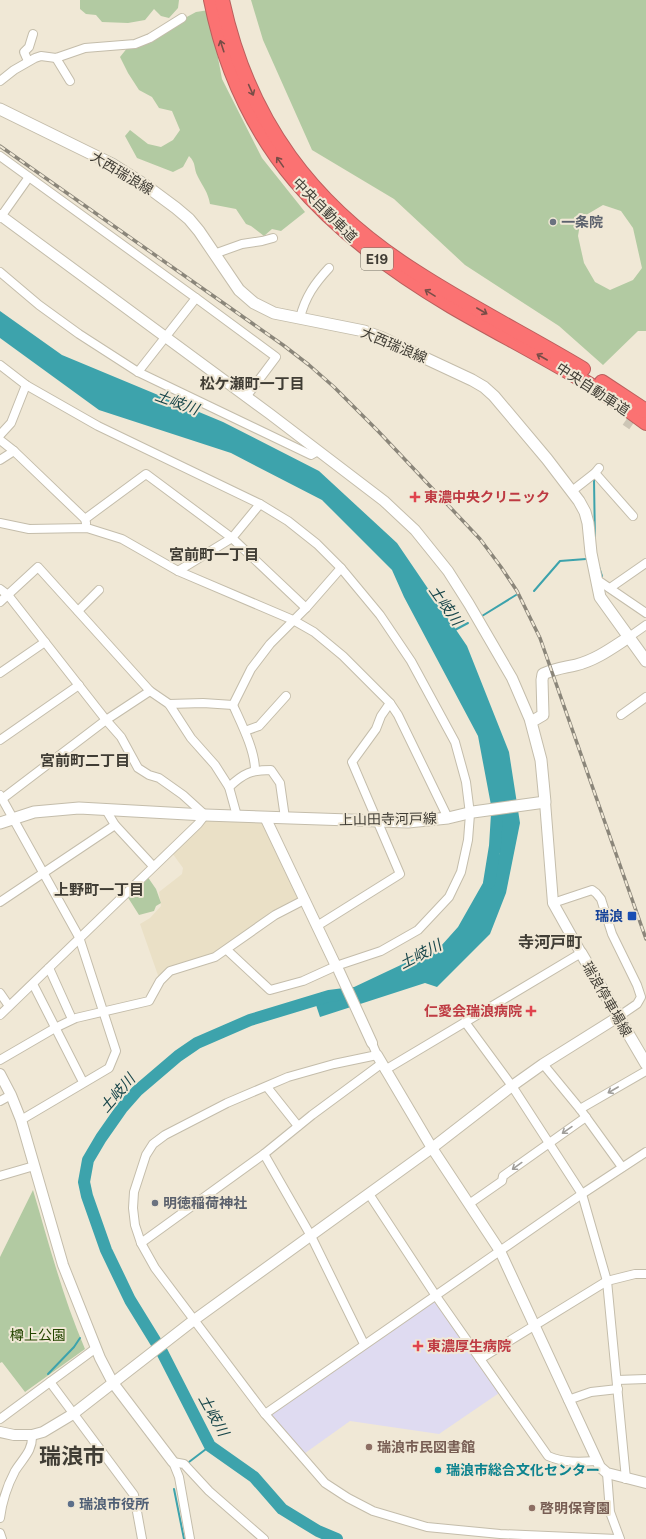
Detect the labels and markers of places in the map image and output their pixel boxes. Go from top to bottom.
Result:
place label: 一条院 [561,214,603,230]
marker: 一条院 [548,217,558,227]
place label: 東濃中央クリニック [424,489,550,505]
marker: 東濃中央クリニック [409,491,421,503]
place label: 瑞浪 [595,908,623,924]
marker: 瑞浪 [626,910,638,922]
place label: 仁愛会瑞浪病院 [424,1003,522,1019]
marker: 仁愛会瑞浪病院 [525,1005,537,1017]
place label: 明徳稲荷神社 [163,1195,247,1211]
marker: 明徳稲荷神社 [150,1198,160,1208]
place label: 東濃厚生病院 [427,1338,511,1354]
marker: 東濃厚生病院 [412,1340,424,1352]
place label: 瑞浪市民図書館 [377,1439,475,1455]
marker: 瑞浪市民図書館 [364,1442,374,1452]
place label: 瑞浪市総合文化センター [446,1462,600,1478]
marker: 瑞浪市総合文化センター [433,1465,443,1475]
place label: 瑞浪市役所 [79,1496,149,1512]
marker: 瑞浪市役所 [66,1499,76,1509]
place label: 啓明保育園 [540,1500,610,1516]
marker: 啓明保育園 [527,1503,537,1513]

